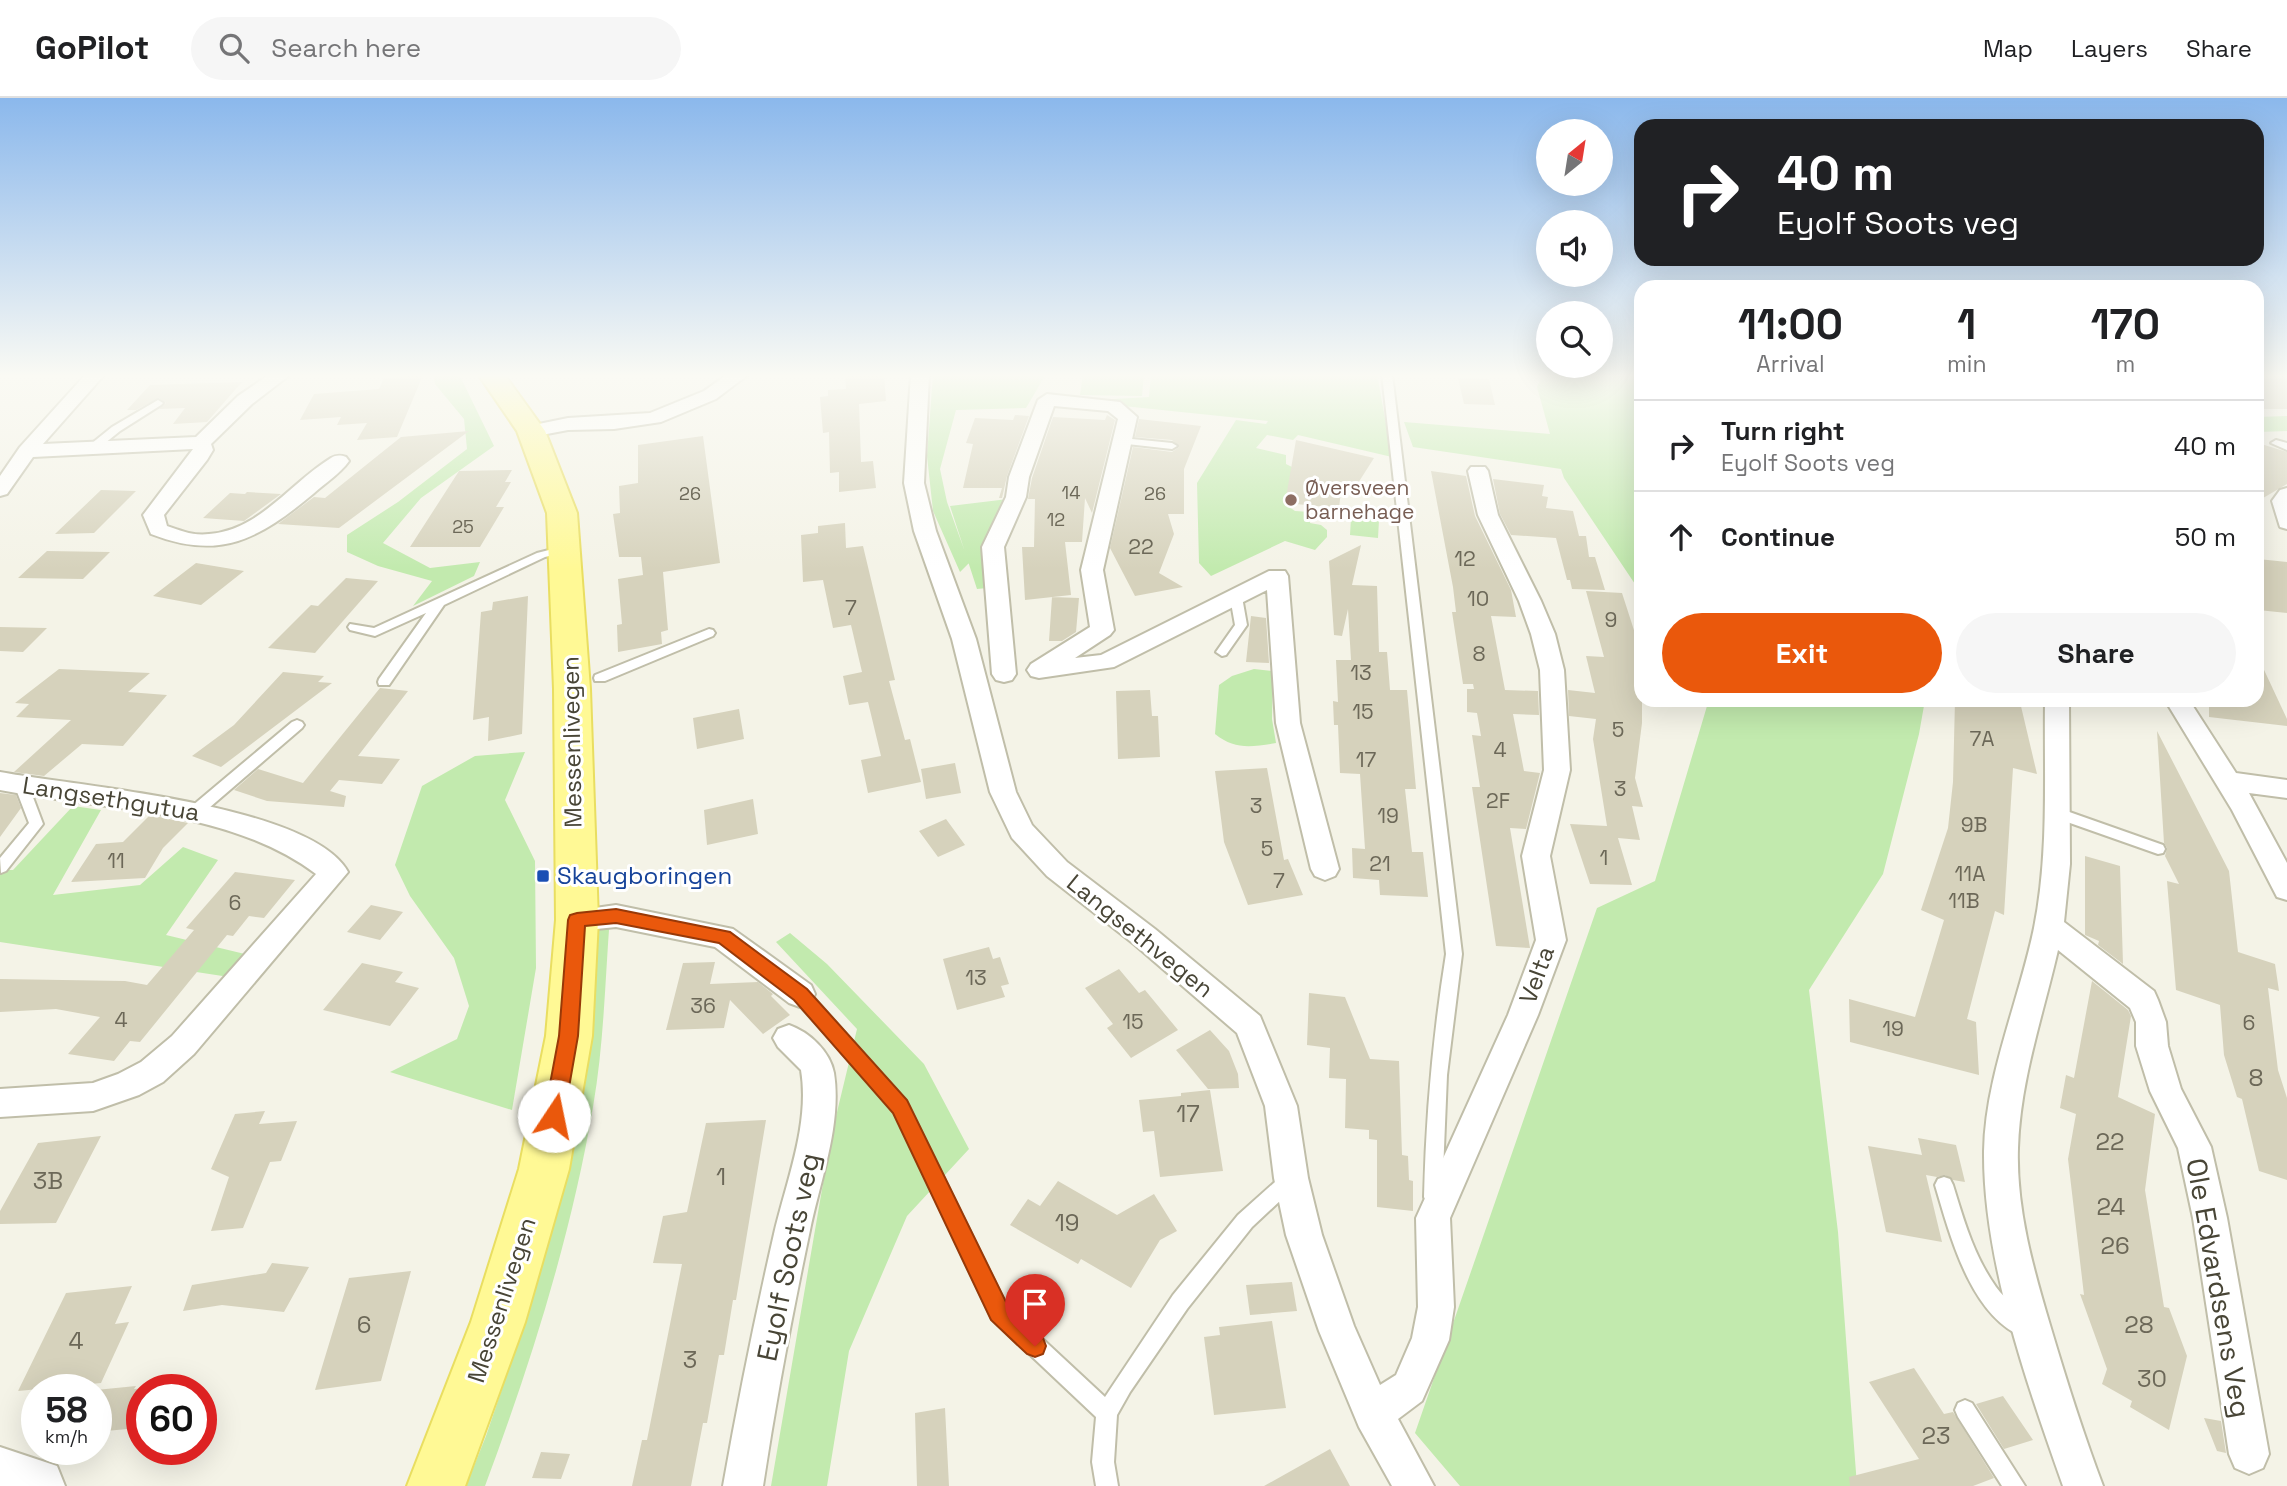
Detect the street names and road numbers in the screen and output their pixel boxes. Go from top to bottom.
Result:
street label: Messenlivegen [555,656,588,828]
street label: Langsethgutua [20,769,202,828]
street label: Langsethvegen [1061,867,1220,1004]
street label: Velta [1512,942,1561,1008]
street label: Eyolf Soots veg [748,1150,828,1364]
street label: Ole Edvardsens Veg [2178,1155,2260,1421]
street label: Messenlivegen [460,1213,543,1386]

